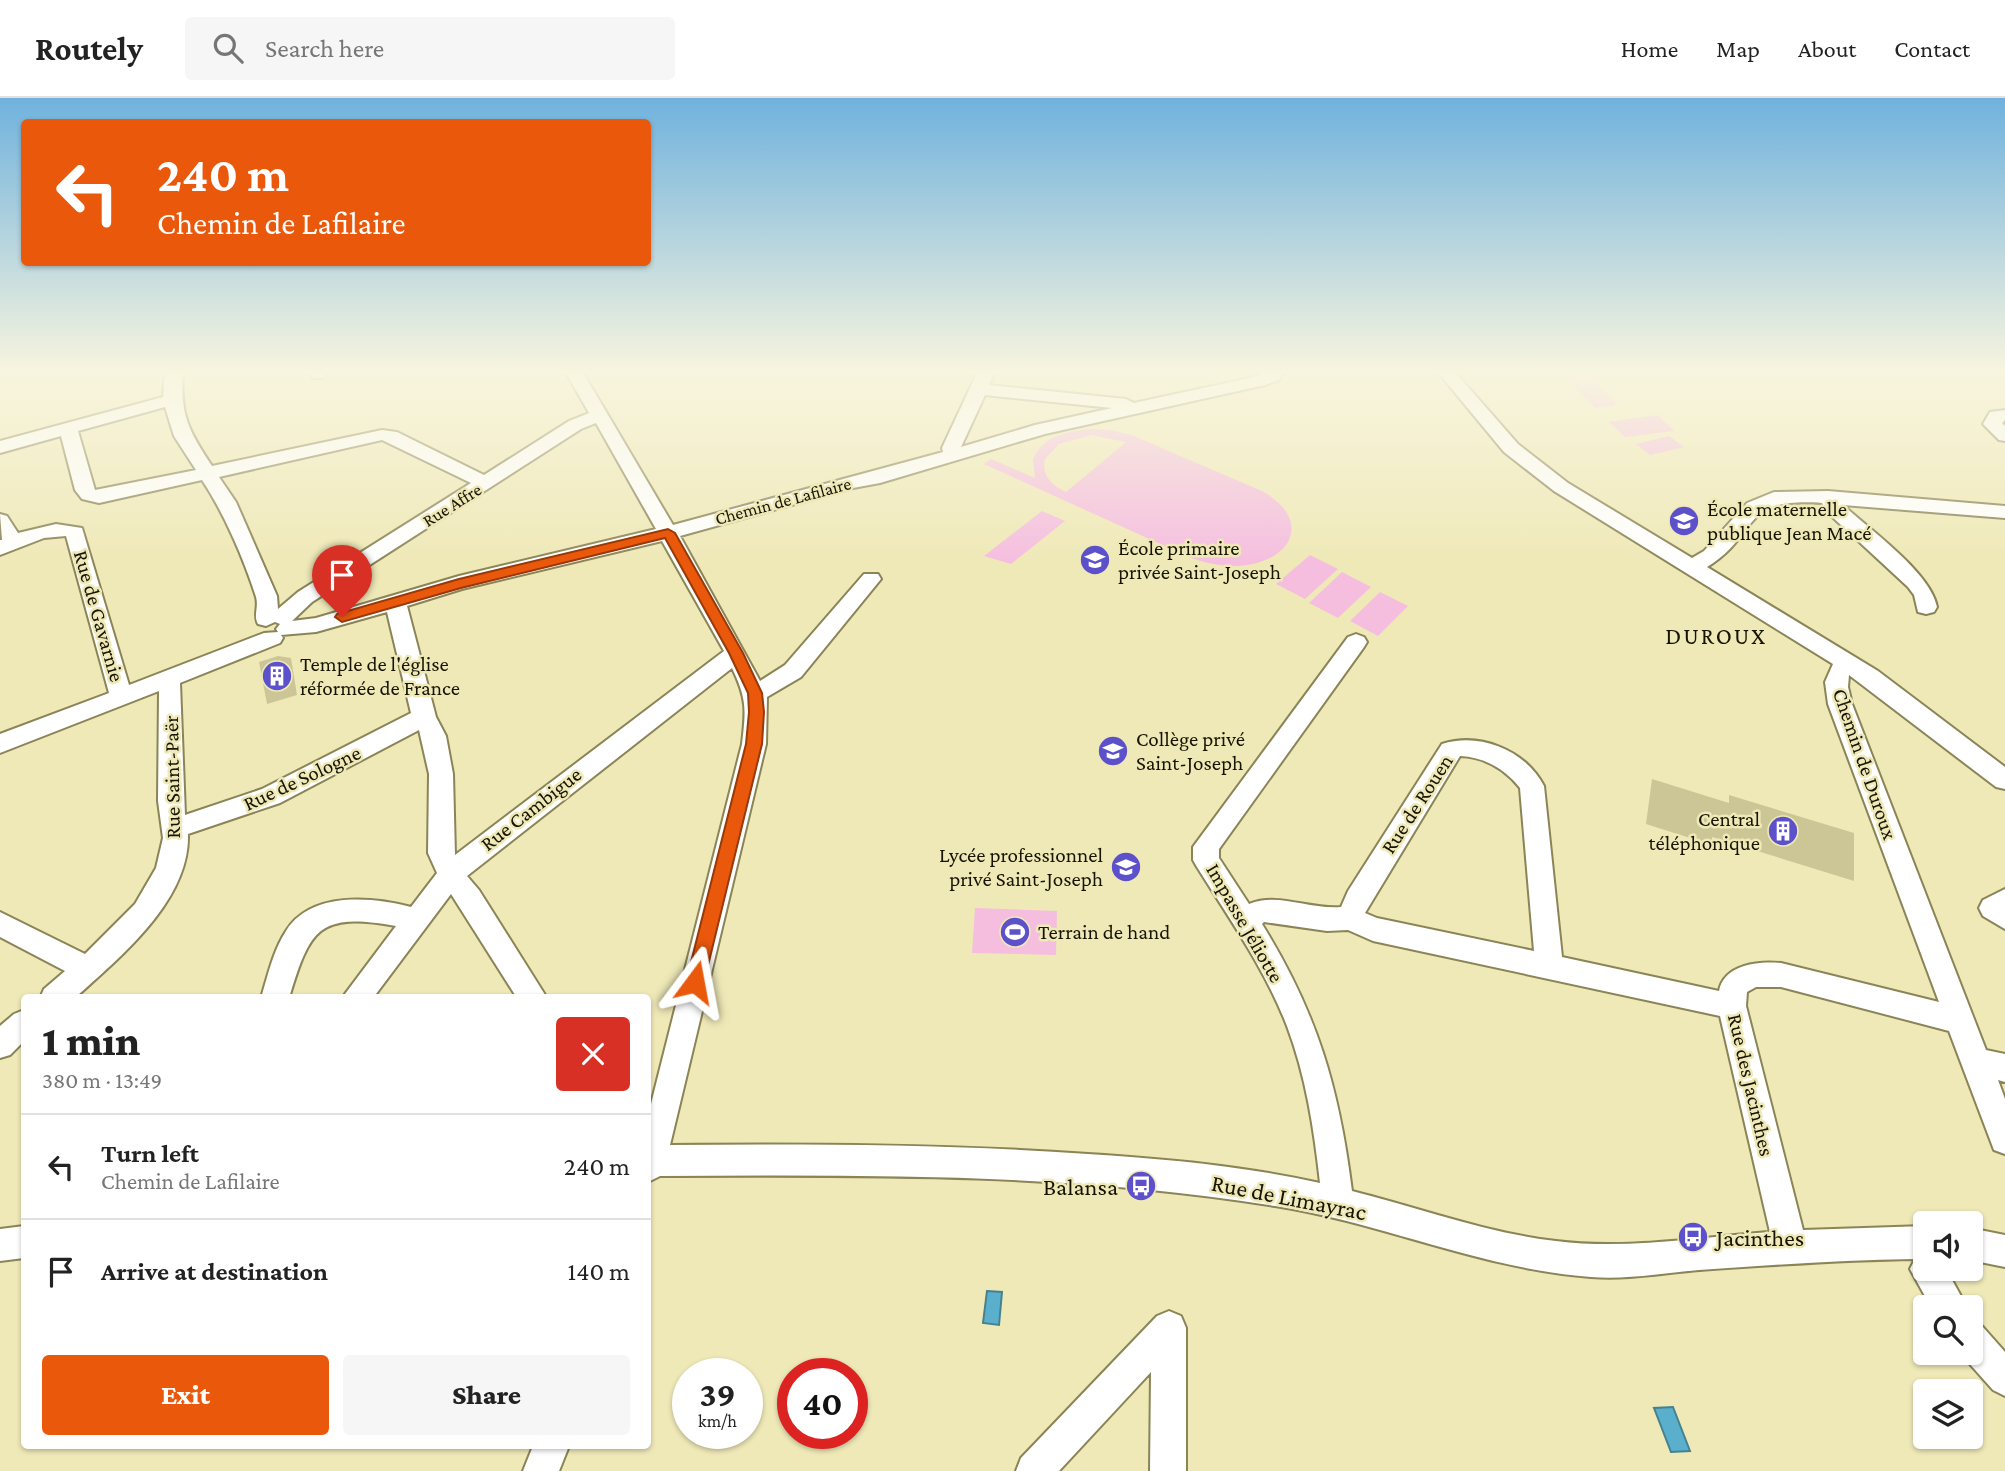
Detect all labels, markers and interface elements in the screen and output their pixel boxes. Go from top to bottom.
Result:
search box [185,17,675,80]
icon: search [209,29,247,67]
text: Routely [35,30,143,67]
text: Search here [265,34,384,63]
text: Home [1621,35,1678,62]
text: Map [1716,35,1760,62]
text: About [1798,35,1856,62]
text: Contact [1894,35,1970,62]
icon: left [42,147,133,238]
text: 240 m [157,147,289,202]
text: Chemin de Lafilaire [157,205,406,241]
street label: Chemin de Lafilaire [713,473,853,529]
street label: Rue Affre [419,479,485,531]
place label: École maternelle publique Jean Macé [1707,497,1871,545]
school or university icon: École maternelle publique Jean Macé [1667,504,1701,538]
place label: École primaire privée Saint-Joseph [1118,536,1281,584]
school or university icon: École primaire privée Saint-Joseph [1078,543,1112,577]
pin [312,545,372,617]
street label: Rue de Gavarnie [69,548,129,684]
icon: arrive [323,556,361,594]
district label: DUROUX [1665,622,1767,649]
place label: Temple de l'église réformée de France [300,652,460,700]
building icon: Temple de l'église réformée de France [260,659,294,693]
street label: Chemin de Duroux [1828,685,1902,843]
street label: Rue Saint-Paër [159,715,185,839]
place label: Collège privé Saint-Joseph [1136,727,1245,775]
school or university icon: Collège privé Saint-Joseph [1096,734,1130,768]
street label: Rue de Sologne [239,740,365,816]
street label: Rue de Rouen [1376,750,1458,858]
street label: Rue Cambigue [476,762,586,856]
place label: Central téléphonique [1649,807,1760,855]
building icon: Central téléphonique [1766,814,1800,848]
place label: Lycée professionnel privé Saint-Joseph [939,843,1103,891]
school or university icon: Lycée professionnel privé Saint-Joseph [1109,850,1143,884]
street label: Impasse Jéliotte [1201,859,1289,987]
sports icon: Terrain de hand [998,915,1032,949]
place label: Terrain de hand [1038,920,1170,944]
position arrow [658,945,732,1019]
street label: Rue des Jacinthes [1723,1012,1779,1158]
text: 1 min [42,1017,140,1064]
button: close [556,1017,630,1091]
text: 380 m · 13:49 [42,1067,162,1093]
text: Turn left [101,1139,199,1168]
icon: left [42,1148,80,1186]
text: 240 m [564,1152,630,1181]
text: Chemin de Lafilaire [101,1168,280,1194]
bus stop icon: Balansa [1124,1169,1158,1203]
street label: Rue de Limayrac [1209,1169,1369,1225]
place label: Balansa [1043,1173,1118,1200]
map controls [1913,1211,1983,1449]
button: sound [1913,1211,1983,1281]
bus stop icon: Jacinthes [1676,1220,1710,1254]
place label: Jacinthes [1714,1224,1804,1251]
icon: arrive [42,1253,80,1291]
text: Arrive at destination [101,1257,328,1286]
text: 140 m [568,1257,630,1286]
button: search [1913,1295,1983,1365]
button: Exit [42,1355,329,1435]
button: Share [343,1355,630,1435]
speed limit sign: 40 [777,1358,868,1449]
text: 39 [699,1375,736,1414]
button: layers [1913,1379,1983,1449]
text: km/h [698,1411,737,1431]

